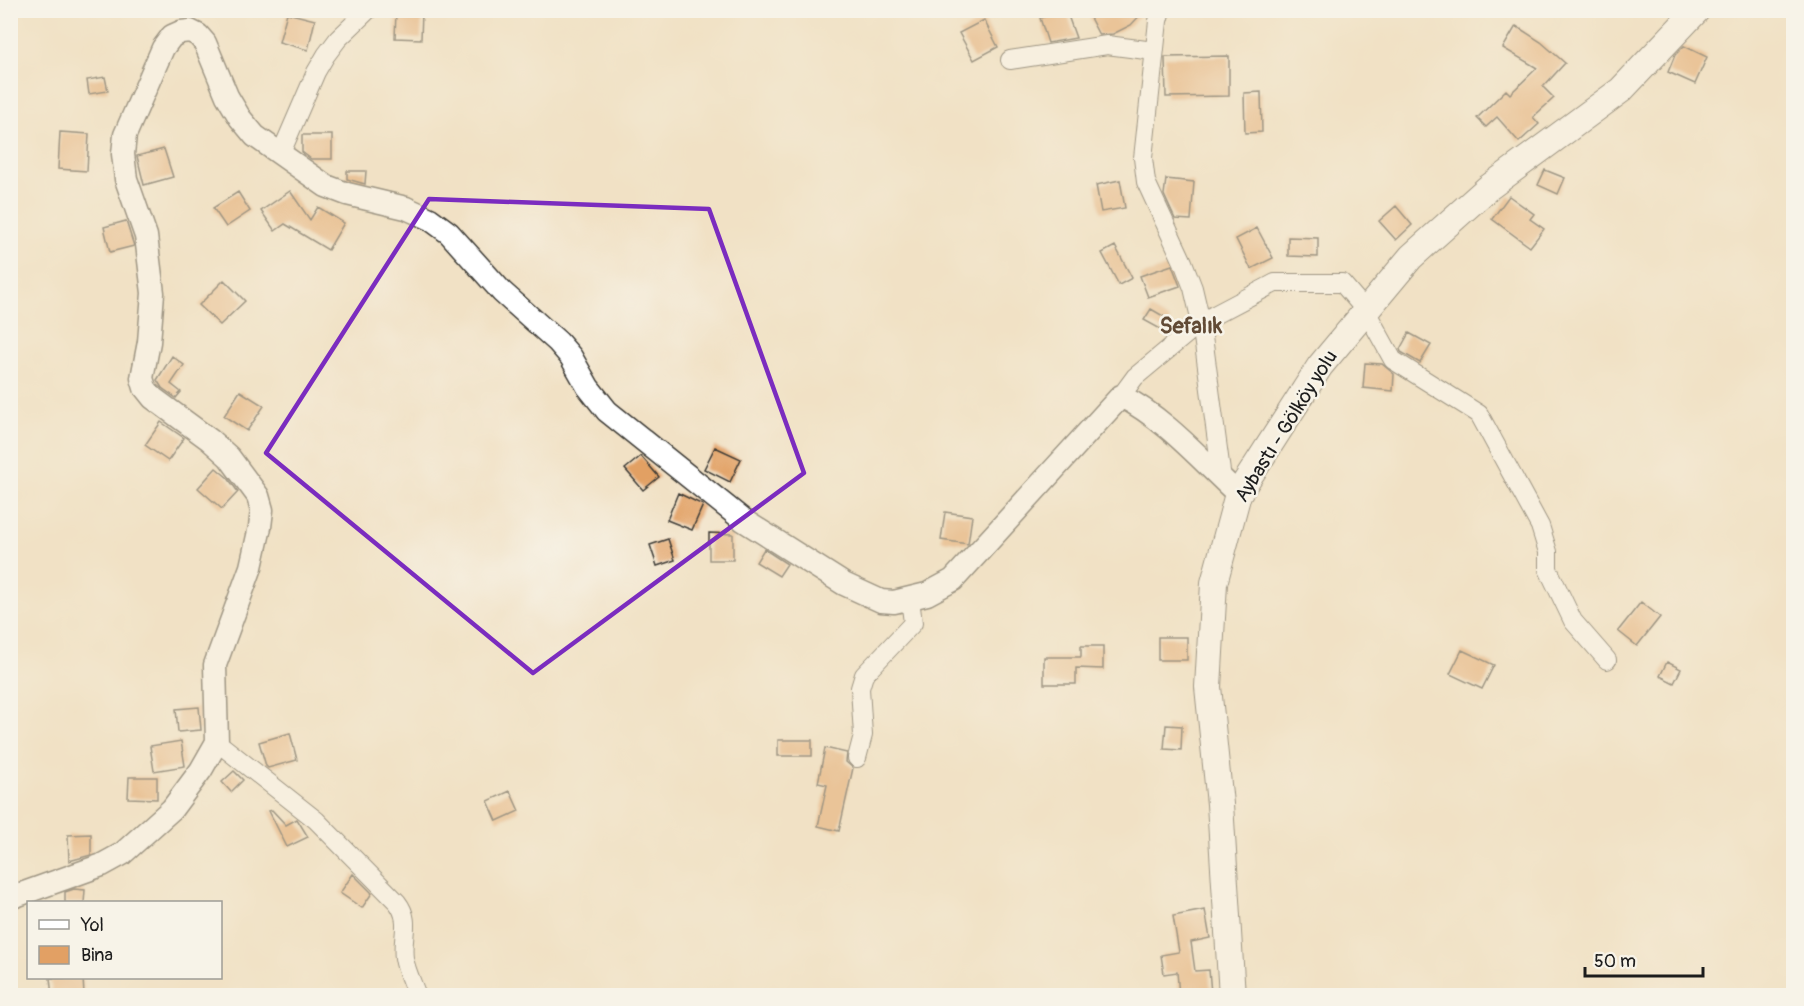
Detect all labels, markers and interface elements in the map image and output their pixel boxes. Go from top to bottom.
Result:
district label: Sefalık [1160,312,1223,340]
street label: Aybastı - Gölköy yolu [1229,345,1343,507]
legend [27,901,222,979]
text: Yol [80,914,104,937]
scale bar [1585,940,1704,978]
text: Bina [81,944,113,967]
text: 50 m [1594,950,1636,973]

